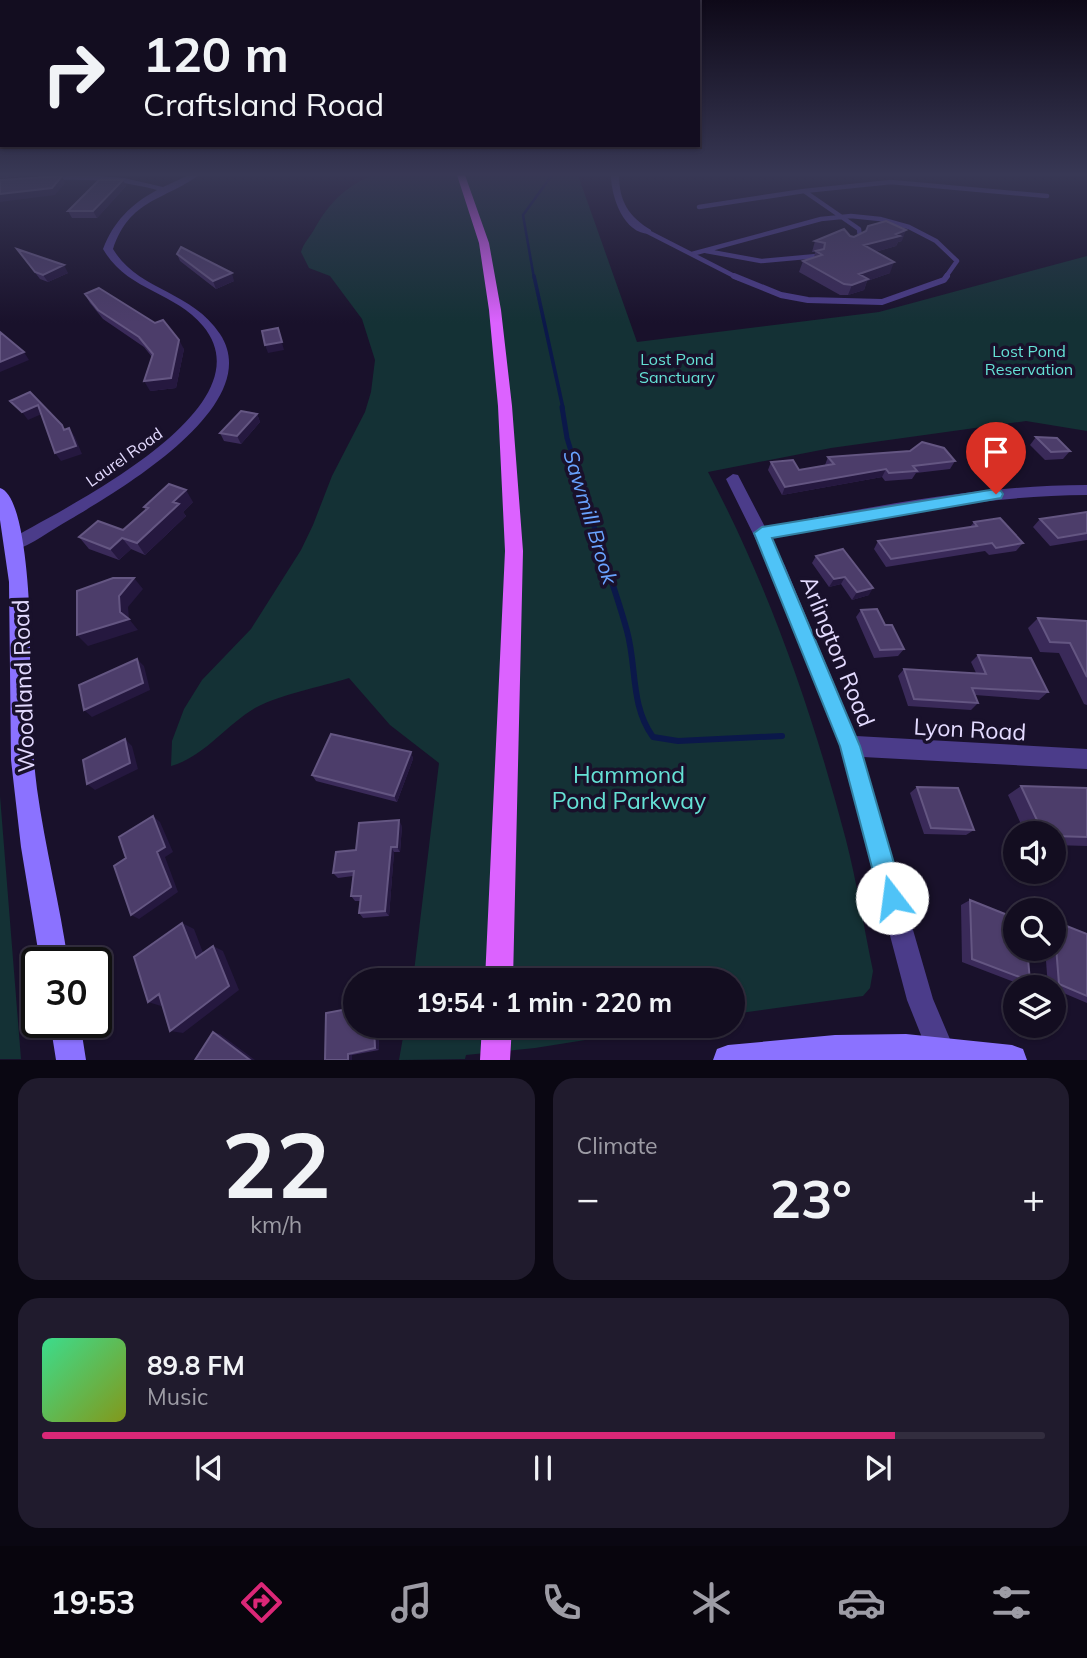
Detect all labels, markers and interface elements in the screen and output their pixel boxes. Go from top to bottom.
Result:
text: 120 m [143,23,289,84]
icon: right [28,28,119,119]
text: Craftsland Road [143,84,384,124]
park label: Lost Pond Reservation [985,341,1073,379]
park label: Lost Pond Sanctuary [639,349,716,387]
pin [966,422,1026,494]
street label: Laurel Road [82,423,166,491]
icon: arrive [977,433,1015,471]
water label: Sawmill Brook [558,447,624,589]
street label: Arlington Road [794,571,882,731]
street label: Woodland Road [5,599,41,773]
street label: Lyon Road [913,712,1027,746]
park label: Hammond Pond Parkway [552,760,706,815]
map controls [1003,821,1066,1038]
button: sound [1003,821,1066,884]
position arrow [855,861,929,935]
button: search [1003,898,1066,961]
speed limit sign: 30 [21,947,112,1038]
button: layers [1003,975,1066,1038]
text: 19:54 · 1 min · 220 m [416,986,672,1019]
text: 22 [222,1107,331,1221]
text: Climate [577,1131,658,1160]
text: 23° [770,1166,852,1231]
text: − [577,1174,599,1222]
text: + [1022,1174,1045,1222]
text: km/h [250,1210,302,1239]
text: 89.8 FM [147,1349,245,1382]
text: Music [147,1382,208,1411]
icon: previous [190,1449,228,1487]
icon: pause [524,1449,562,1487]
icon: next [859,1449,897,1487]
icon: directions [237,1578,286,1627]
icon: music [387,1578,436,1627]
icon: phone [537,1578,586,1627]
icon: climate [687,1578,736,1627]
icon: car [837,1578,886,1627]
icon: filters [987,1578,1036,1627]
text: 19:53 [51,1582,135,1622]

